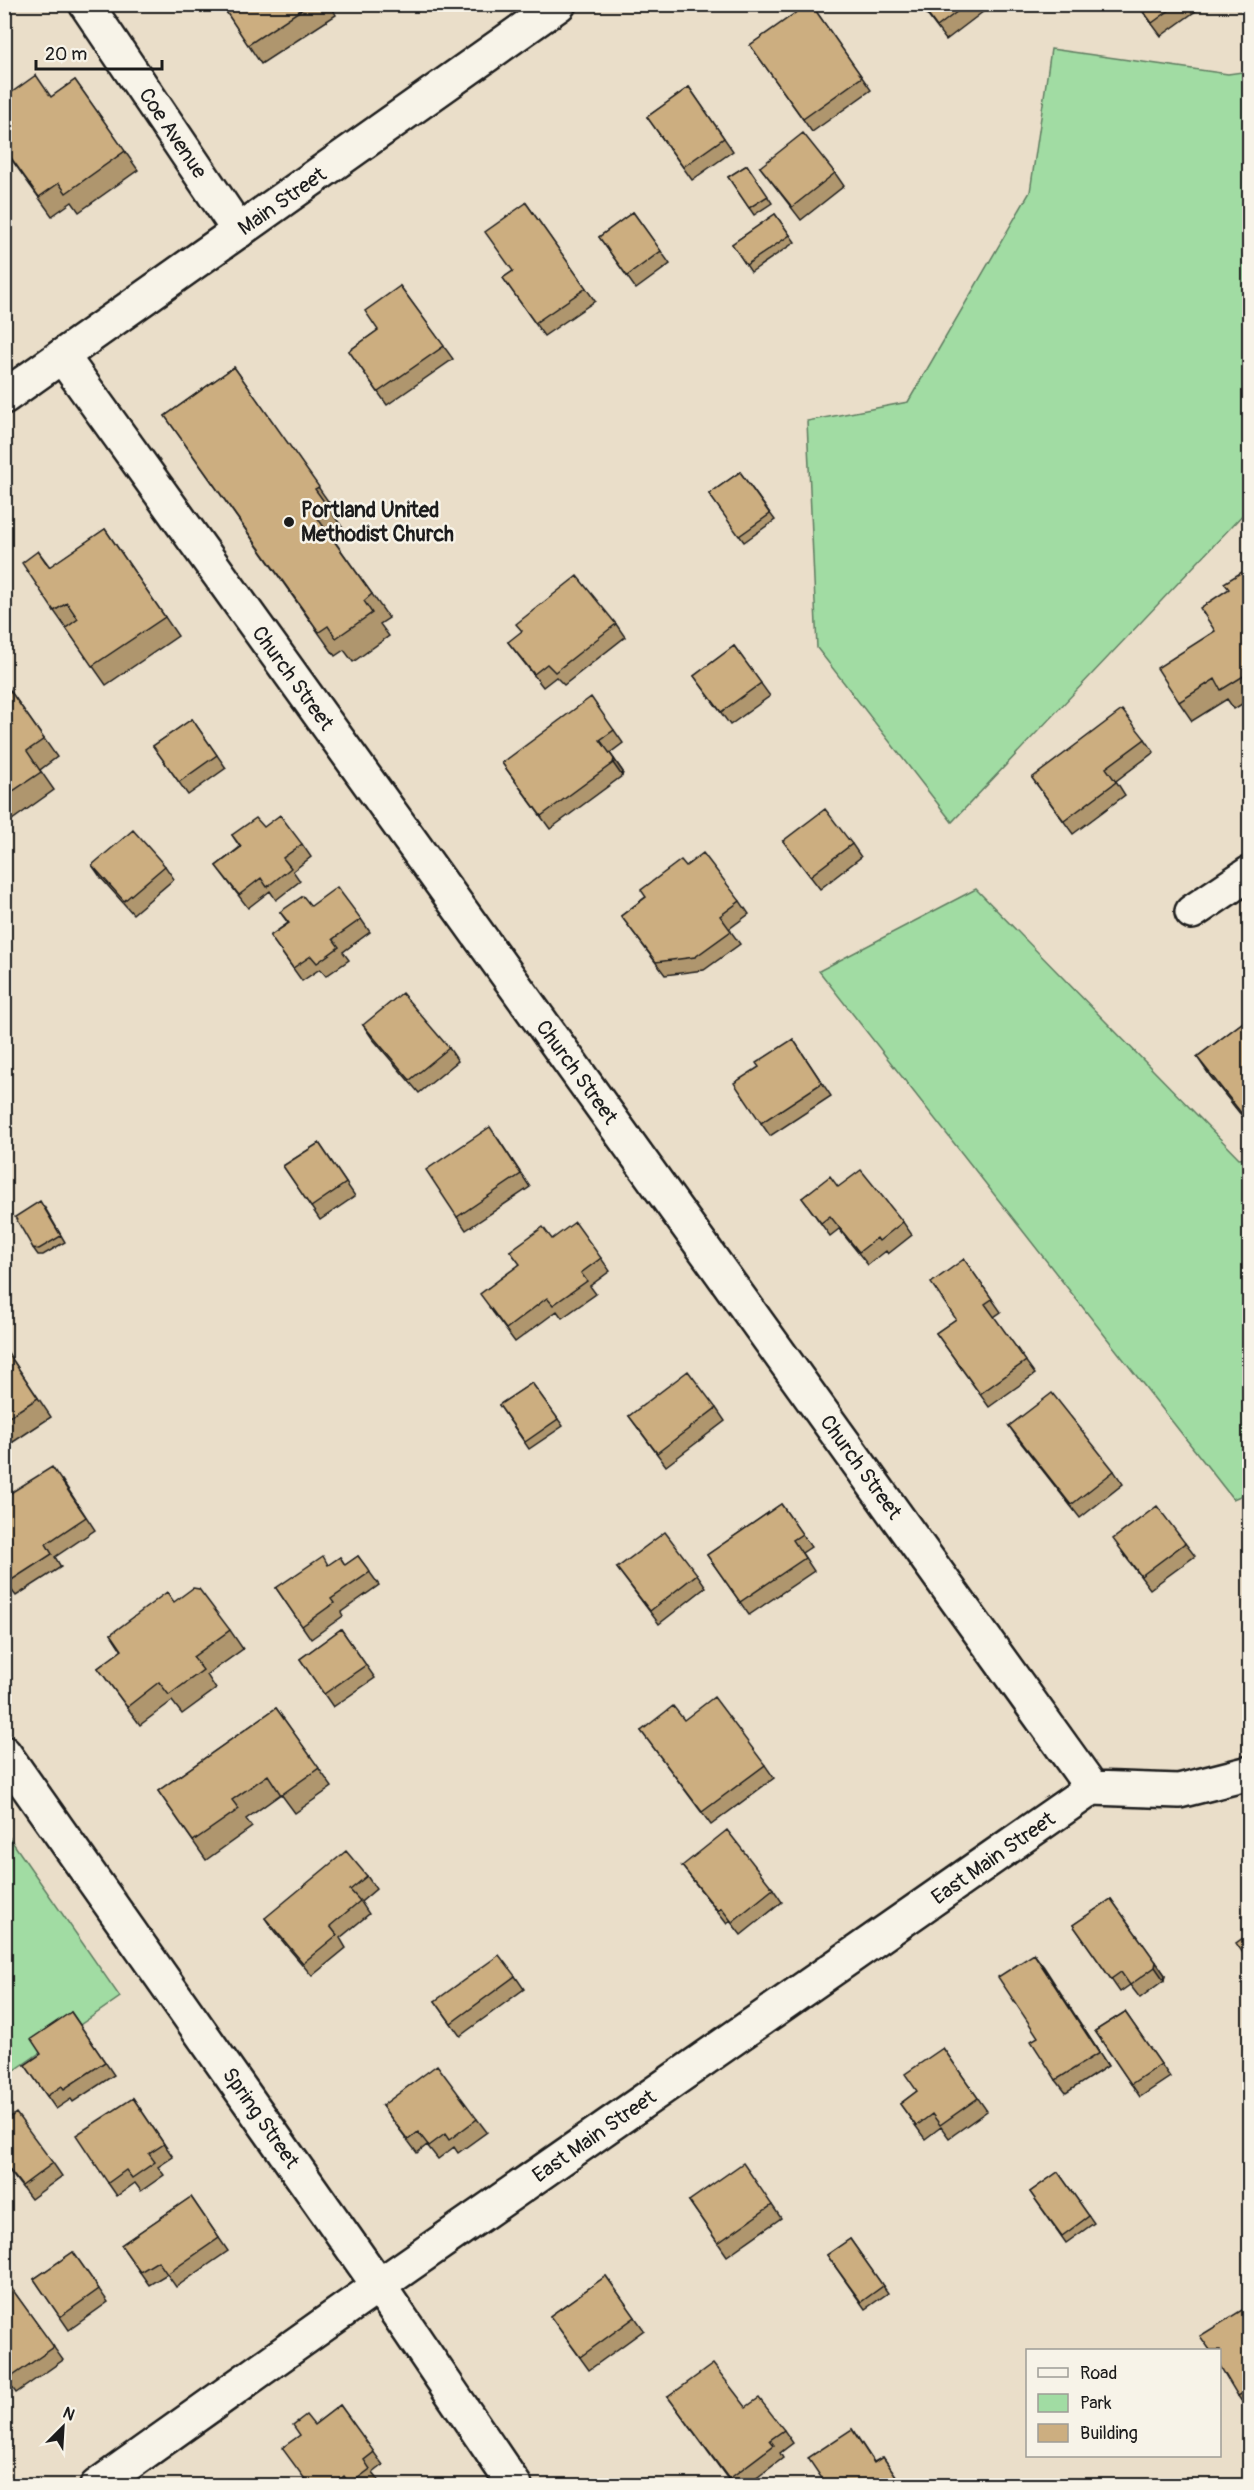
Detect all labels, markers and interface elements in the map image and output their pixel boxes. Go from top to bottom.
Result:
scale bar [36,33,162,71]
text: 20 m [45,43,87,66]
street label: Coe Avenue [132,83,213,184]
street label: Main Street [233,161,332,242]
place label: Portland United Methodist Church [301,497,454,548]
marker: Portland United Methodist Church [282,515,296,529]
street label: Church Street [246,621,340,736]
street label: Church Street [530,1015,624,1130]
street label: Church Street [814,1410,908,1525]
street label: East Main Street [926,1805,1061,1911]
street label: Spring Street [216,2063,306,2174]
street label: East Main Street [527,2083,662,2189]
legend [1026,2349,1221,2457]
text: Road [1080,2362,1117,2385]
text: Park [1080,2392,1112,2415]
north arrow [33,2397,93,2457]
text: N [60,2403,78,2426]
text: Building [1080,2422,1138,2445]

